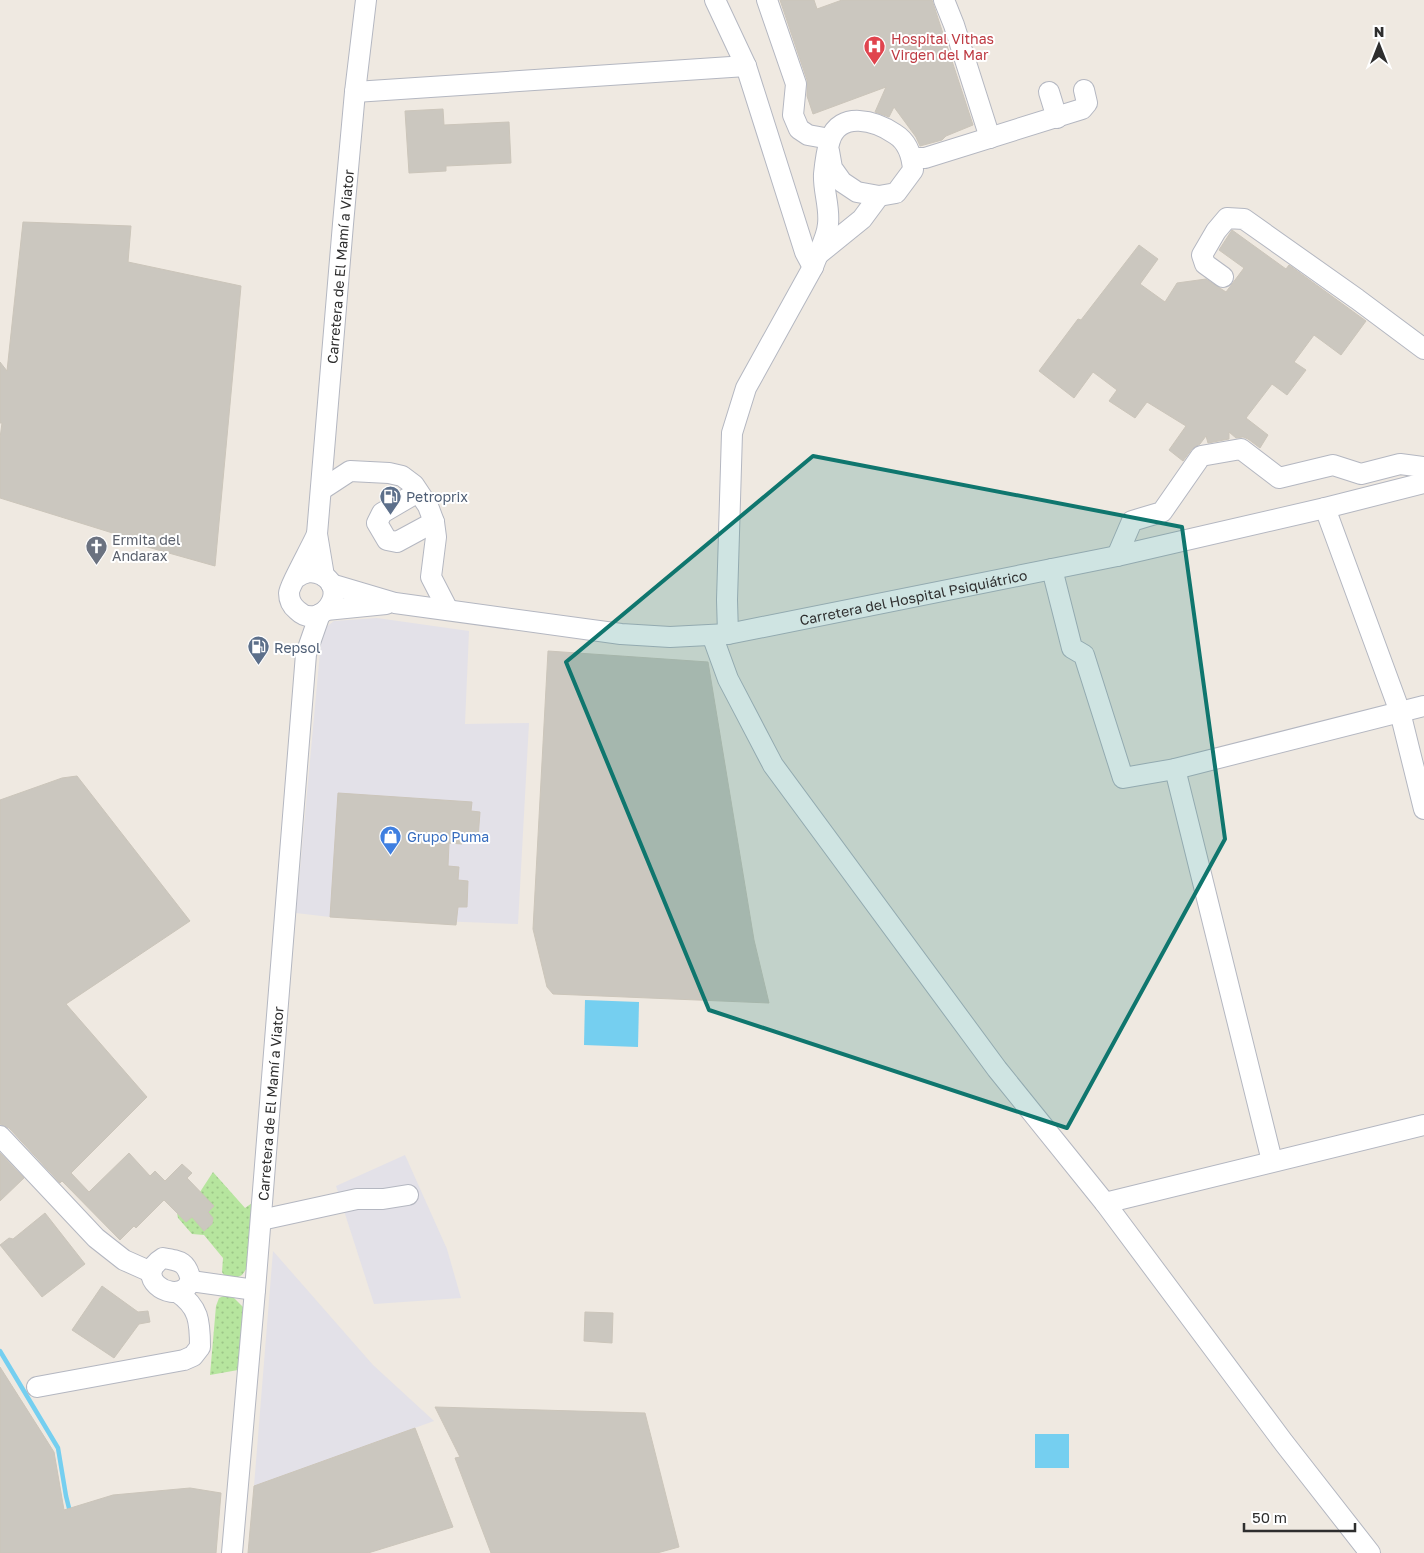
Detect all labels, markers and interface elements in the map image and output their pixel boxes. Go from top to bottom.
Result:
north arrow [1354,20,1404,70]
text: N [1374,23,1384,40]
place label: Hospital Vithas Virgen del Mar [891,30,994,63]
hospital icon: Hospital Vithas Virgen del Mar [863,34,887,65]
street label: Carretera de El Mamí a Viator [323,168,356,364]
fuel station icon: Petroprix [378,484,402,515]
place label: Petroprix [406,488,468,505]
place label: Ermita del Andarax [112,531,180,564]
church icon: Ermita del Andarax [84,535,108,566]
street label: Carretera del Hospital Psiquiátrico [798,566,1029,628]
fuel station icon: Repsol [246,635,270,666]
place label: Repsol [274,639,320,656]
shop icon: Grupo Puma [379,824,403,855]
place label: Grupo Puma [407,828,489,845]
street label: Carretera de El Mamí a Viator [254,1005,286,1202]
scale bar [1244,1500,1355,1532]
text: 50 m [1252,1508,1287,1526]

